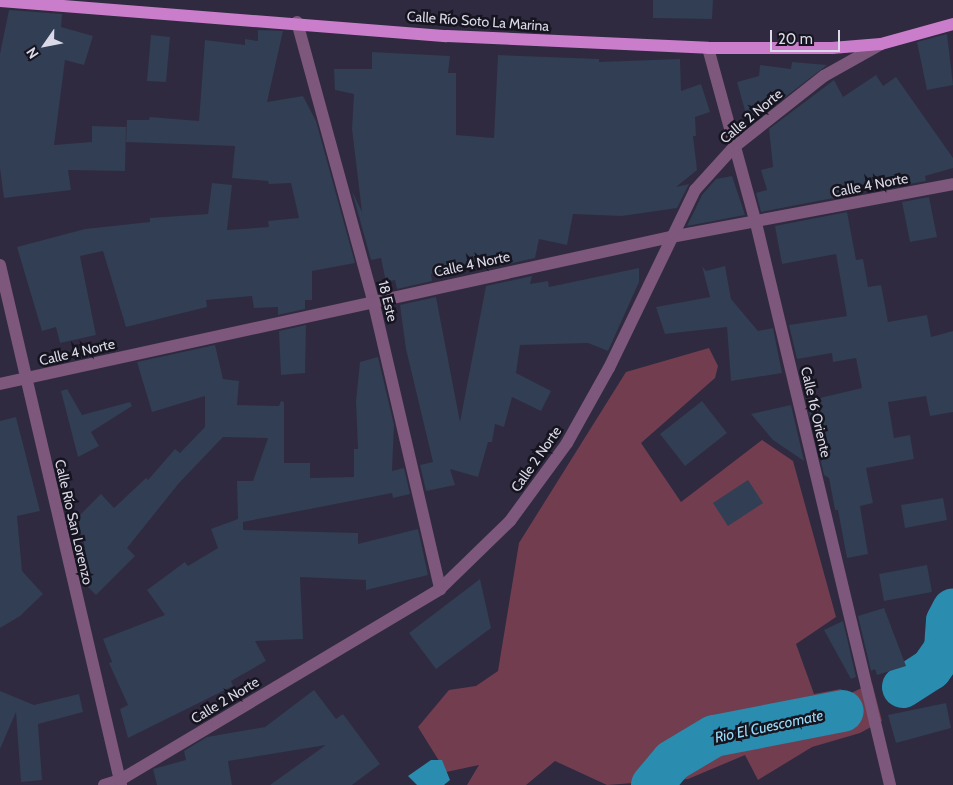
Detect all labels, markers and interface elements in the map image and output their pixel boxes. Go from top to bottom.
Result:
street label: Calle Río Soto La Marina [406,8,550,34]
north arrow [20,20,70,70]
scale bar [773,20,843,52]
text: 20 m [778,30,813,48]
text: N [22,44,43,62]
street label: Calle 2 Norte [716,85,786,147]
street label: Calle 4 Norte [831,169,909,201]
street label: Calle 4 Norte [433,248,511,280]
street label: 18 Este [375,279,401,323]
street label: Calle 4 Norte [38,335,116,369]
street label: Calle 16 Oriente [797,365,835,459]
street label: Calle 2 Norte [507,423,565,495]
street label: Calle Río San Lorenzo [51,458,97,586]
street label: Calle 2 Norte [188,673,262,727]
water label: Rio El Cuescomate [713,707,825,747]

